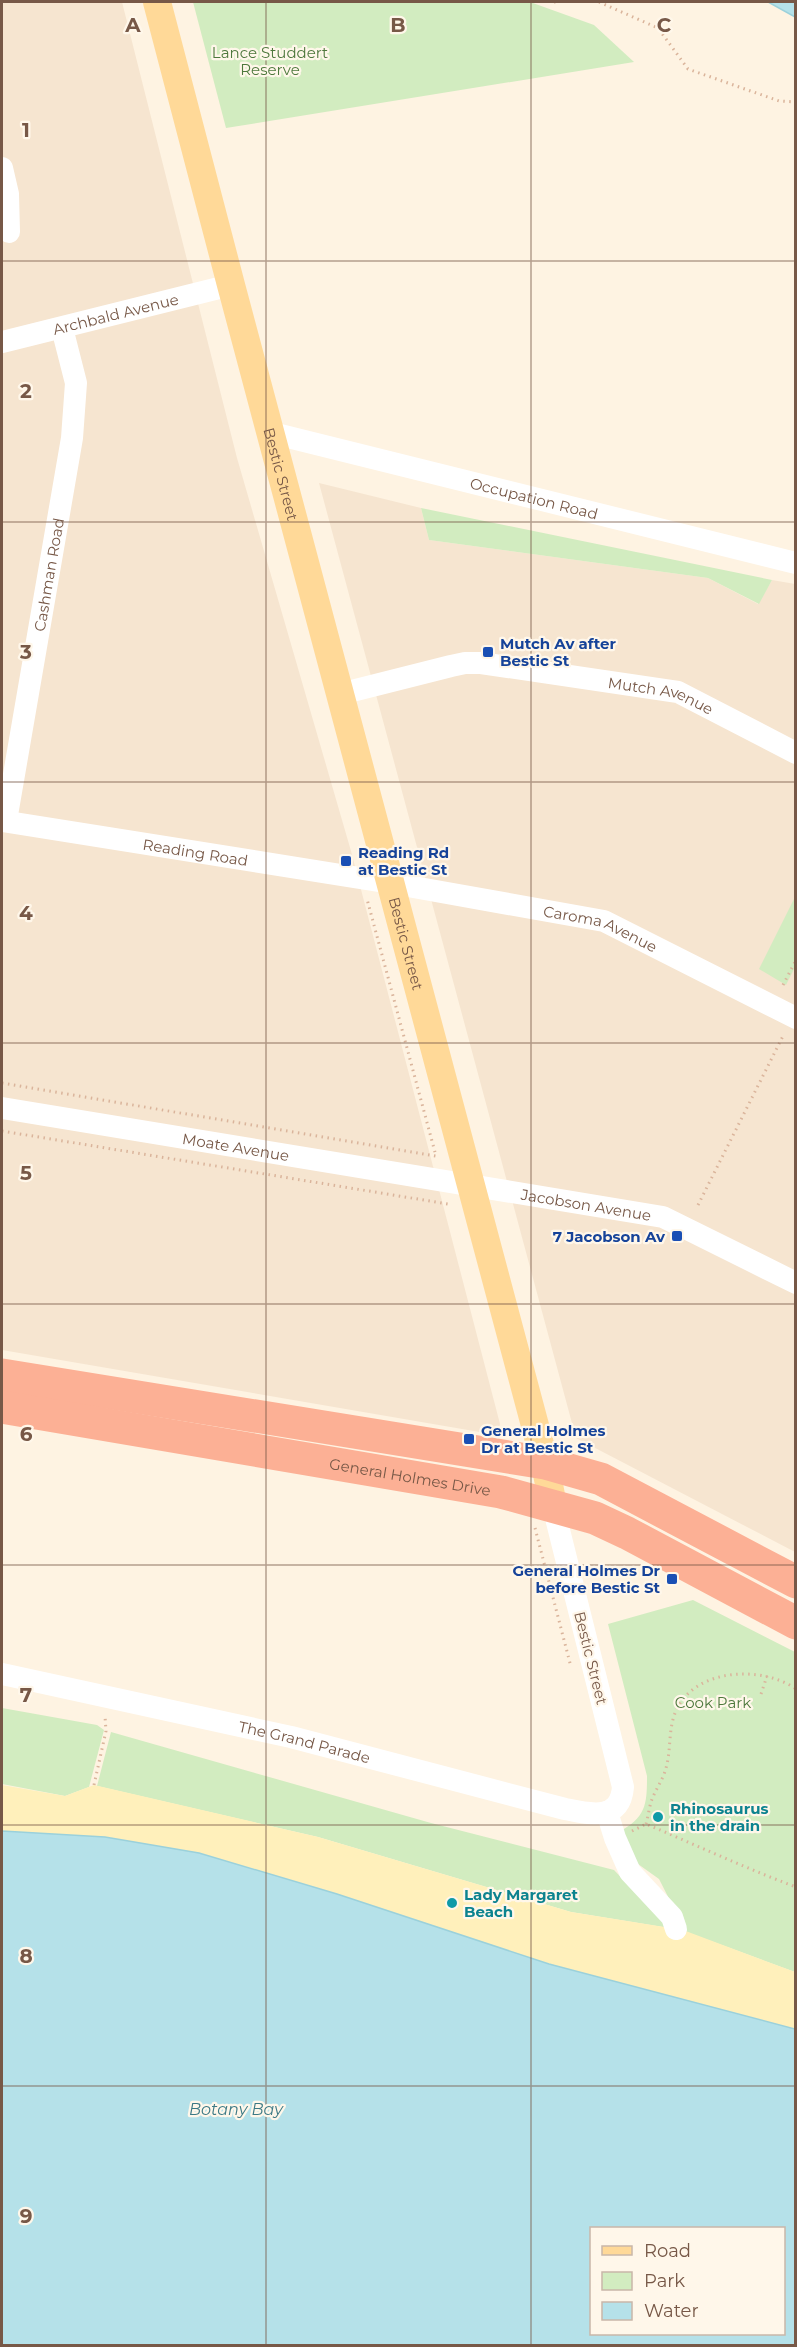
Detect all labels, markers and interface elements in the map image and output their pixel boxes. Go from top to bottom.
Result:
text: A [124,13,141,37]
text: B [390,13,406,37]
text: C [657,13,672,37]
park label: Lance Studdert Reserve [212,43,328,79]
text: 1 [22,118,30,142]
street label: Archbald Avenue [51,289,180,339]
text: 2 [20,379,32,403]
street label: Bestic Street [260,425,303,523]
street label: Occupation Road [468,473,600,523]
street label: Cashman Road [29,516,68,633]
place label: Mutch Av after Bestic St [500,634,616,670]
text: 3 [19,640,32,664]
marker: Mutch Av after Bestic St [481,645,495,659]
street label: Mutch Avenue [607,672,717,718]
street label: Reading Road [142,834,250,870]
place label: Reading Rd at Bestic St [358,843,449,879]
marker: Reading Rd at Bestic St [339,854,353,868]
street label: Bestic Street [385,895,428,992]
text: 4 [19,901,33,925]
street label: Caroma Avenue [542,901,661,956]
street label: Moate Avenue [181,1128,291,1165]
text: 5 [20,1161,32,1185]
street label: Jacobson Avenue [519,1184,653,1224]
place label: 7 Jacobson Av [553,1227,666,1246]
marker: 7 Jacobson Av [670,1229,684,1243]
place label: General Holmes Dr at Bestic St [481,1421,606,1457]
text: 6 [20,1422,33,1446]
marker: General Holmes Dr at Bestic St [462,1432,476,1446]
street label: General Holmes Drive [328,1453,492,1500]
place label: General Holmes Dr before Bestic St [512,1561,661,1597]
marker: General Holmes Dr before Bestic St [665,1572,679,1586]
street label: Bestic Street [570,1609,612,1707]
text: 7 [20,1683,32,1707]
park label: Cook Park [675,1693,751,1712]
street label: The Grand Parade [237,1716,372,1767]
place label: Rhinosaurus in the drain [670,1799,768,1835]
marker: Rhinosaurus in the drain [651,1810,665,1824]
place label: Lady Margaret Beach [464,1885,579,1921]
marker: Lady Margaret Beach [445,1896,459,1910]
text: 8 [19,1944,33,1968]
water label: Botany Bay [189,2100,284,2119]
text: 9 [20,2204,32,2228]
legend [590,2227,785,2335]
text: Road [644,2240,691,2262]
text: Park [644,2270,685,2292]
text: Water [644,2300,699,2322]

